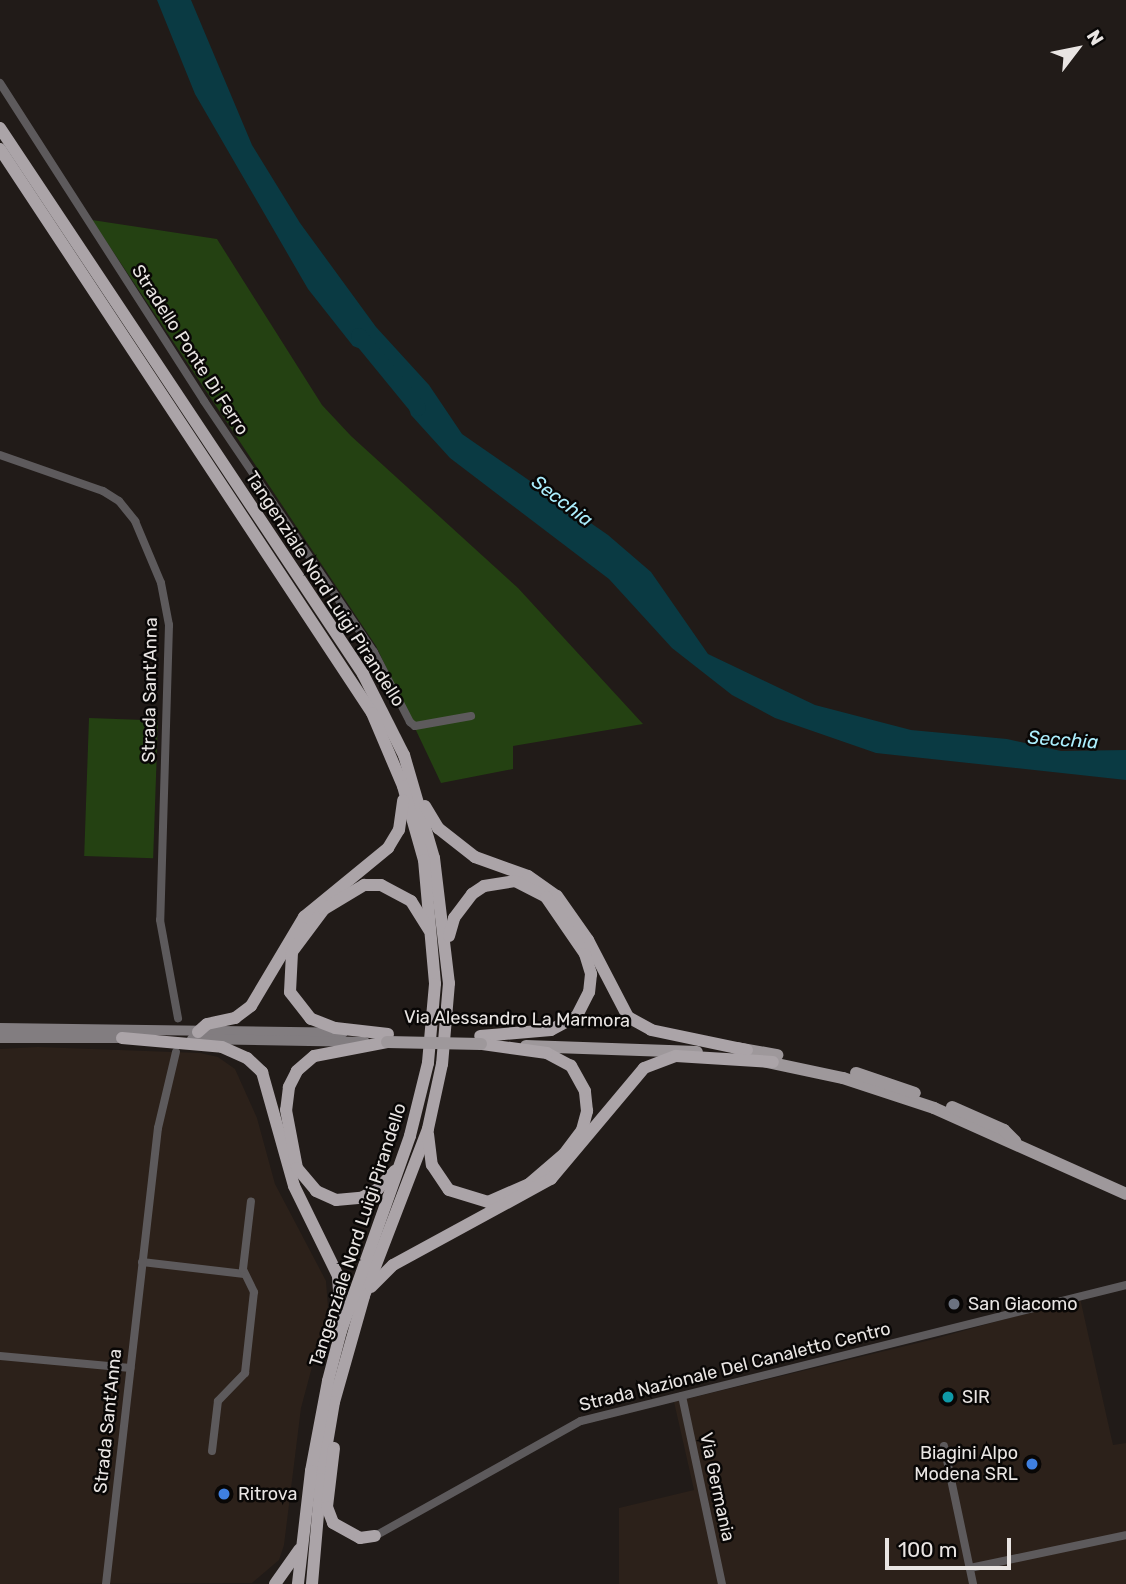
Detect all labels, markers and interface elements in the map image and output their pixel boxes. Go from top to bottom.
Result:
north arrow [1042,14,1112,84]
text: N [1082,26,1109,49]
street label: Stradello Ponte Di Ferro [127,261,253,439]
street label: Tangenziale Nord Luigi Pirandello [241,467,409,711]
water label: Secchia [527,471,597,531]
street label: Strada Sant'Anna [138,617,162,763]
water label: Secchia [1027,726,1099,754]
street label: Via Alessandro La Marmora [403,1006,631,1032]
street label: Tangenziale Nord Luigi Pirandello [305,1100,411,1370]
place label: San Giacomo [968,1293,1078,1315]
marker: San Giacomo [946,1296,962,1312]
street label: Strada Nazionale Del Canaletto Centro [577,1318,893,1416]
street label: Strada Sant'Anna [90,1348,126,1494]
place label: SIR [962,1386,990,1408]
marker: SIR [940,1389,956,1405]
street label: Via Germania [695,1431,739,1543]
place label: Biagini Alpo Modena SRL [914,1443,1018,1486]
marker: Biagini Alpo Modena SRL [1024,1456,1040,1472]
place label: Ritrova [238,1483,297,1505]
marker: Ritrova [216,1486,232,1502]
scale bar [888,1524,1014,1568]
text: 100 m [898,1537,957,1562]

